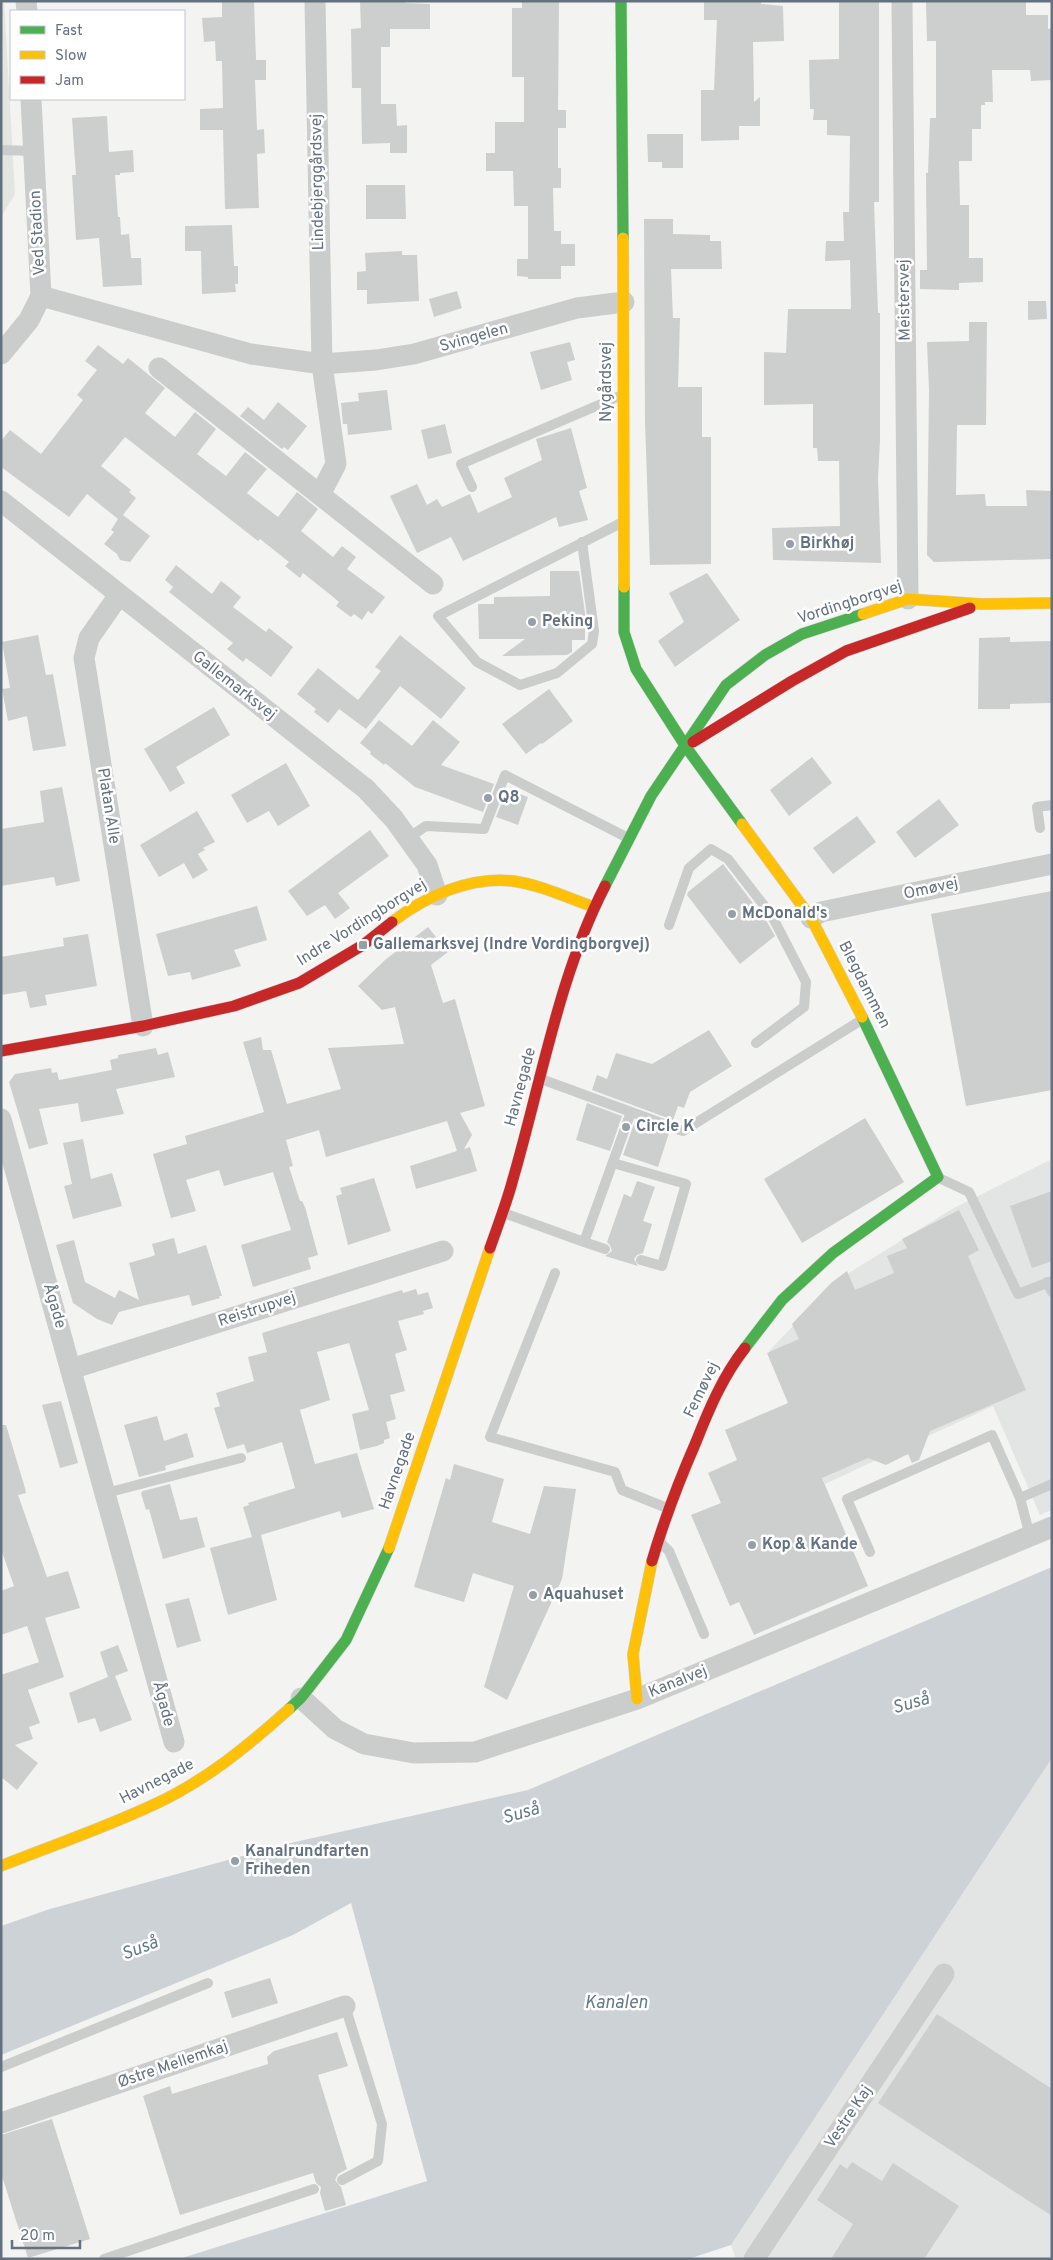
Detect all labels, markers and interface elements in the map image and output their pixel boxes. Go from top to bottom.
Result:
legend [10,10,185,100]
text: Fast [55,22,83,41]
text: Slow [55,47,87,66]
text: Jam [55,72,84,91]
street label: Lindebjerggårdsvej [307,113,329,251]
street label: Ved Stadion [26,190,50,276]
street label: Meistersvej [894,259,916,341]
street label: Svingelen [437,319,511,357]
street label: Nygårdsvej [597,342,617,422]
place label: Birkhøj [800,534,854,554]
marker: Birkhøj [784,538,796,550]
street label: Vordingborgvej [795,577,905,629]
place label: Peking [542,612,593,632]
marker: Peking [526,616,538,628]
street label: Gallemarksvej [188,647,280,725]
street label: Platan Alle [92,766,124,846]
place label: Q8 [498,788,520,808]
marker: Q8 [482,792,494,804]
street label: Omøvej [902,873,960,905]
street label: Indre Vordingborgvej [293,875,431,971]
place label: McDonald's [742,904,828,924]
marker: McDonald's [726,908,738,920]
place label: Gallemarksvej (Indre Vordingborgvej) [373,935,650,955]
street label: Blegdammen [833,938,895,1032]
marker: Gallemarksvej (Indre Vordingborgvej) [357,939,369,951]
street label: Havnegade [501,1045,541,1129]
place label: Circle K [636,1117,695,1137]
marker: Circle K [620,1121,632,1133]
street label: Ågade [38,1281,71,1331]
street label: Reistrupvej [216,1288,298,1332]
street label: Femøvej [680,1359,724,1421]
street label: Havnegade [375,1429,421,1513]
place label: Kop & Kande [762,1535,858,1555]
marker: Kop & Kande [746,1539,758,1551]
place label: Aquahuset [543,1585,624,1605]
marker: Aquahuset [527,1589,539,1601]
street label: Kanalvej [646,1661,710,1703]
street label: Ågade [147,1679,180,1729]
water label: Suså [890,1688,933,1720]
street label: Havnegade [116,1755,198,1809]
water label: Suså [500,1798,543,1830]
place label: Kanalrundfarten Friheden [245,1842,369,1880]
marker: Kanalrundfarten Friheden [229,1855,241,1867]
water label: Suså [118,1931,162,1966]
water label: Kanalen [584,1992,648,2015]
street label: Østre Mellemkaj [115,2037,231,2093]
street label: Vestre Kaj [821,2082,877,2152]
scale bar [12,2218,80,2250]
text: 20 m [20,2227,55,2246]

